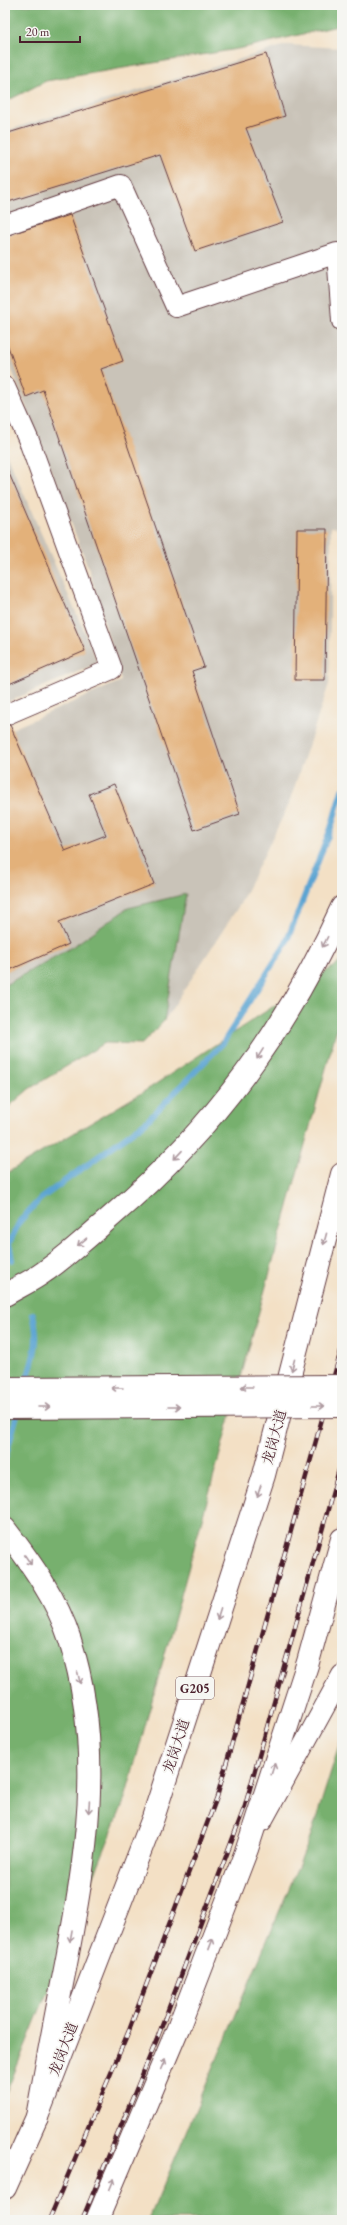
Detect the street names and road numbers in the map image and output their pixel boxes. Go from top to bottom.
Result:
street label: 龙岗大道 [258,1408,290,1466]
road number: G205 [176,1677,214,1699]
street label: 龙岗大道 [159,1717,193,1775]
street label: 龙岗大道 [45,2020,81,2078]

